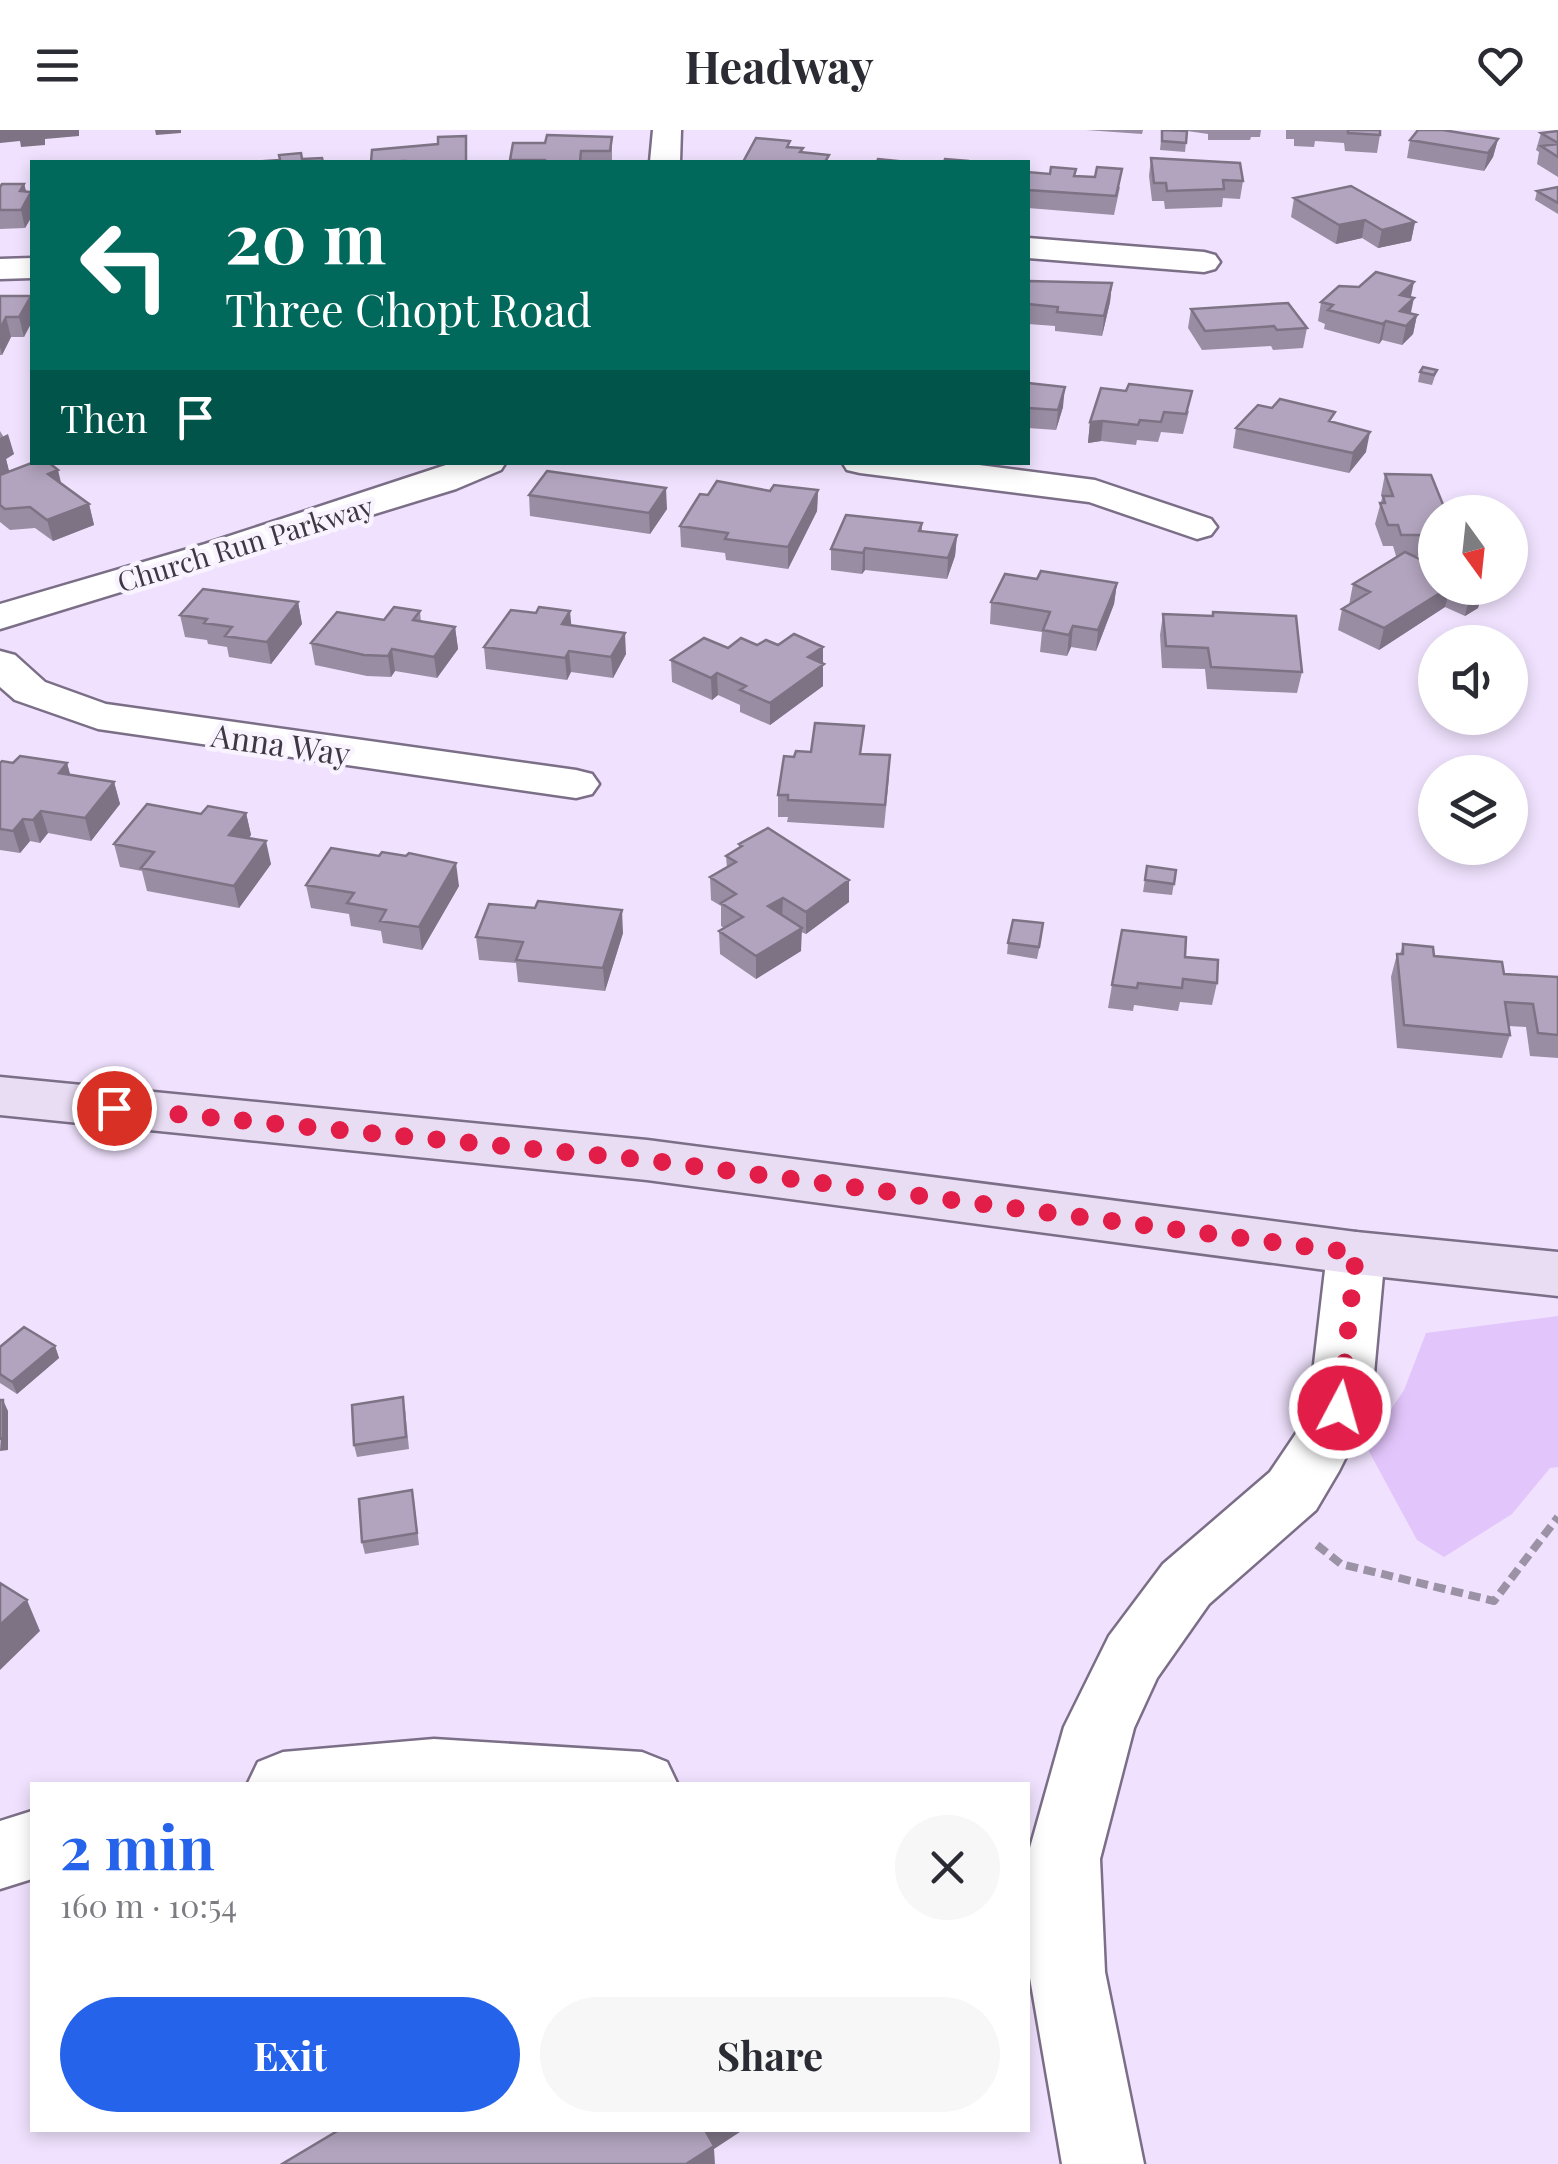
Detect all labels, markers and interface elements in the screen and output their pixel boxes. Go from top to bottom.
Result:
text: Headway [684,35,874,95]
icon: menu [30,38,85,93]
icon: heart [1473,38,1528,93]
text: 20 m [225,188,386,282]
icon: left [60,200,190,330]
text: Three Chopt Road [225,278,592,338]
icon: arrive [168,390,223,445]
text: Then [60,392,148,443]
street label: Church Run Parkway [113,486,377,600]
north arrow [1418,495,1528,605]
map controls [1418,495,1528,865]
button: sound [1418,625,1528,735]
street label: Anna Way [208,712,353,774]
button: layers [1418,755,1528,865]
pin [72,1066,157,1151]
icon: arrive [87,1081,142,1136]
position arrow [1288,1356,1392,1460]
text: 2 min [60,1805,215,1885]
button: close [895,1815,1000,1920]
text: 160 m · 10:54 [60,1883,237,1926]
button: Exit [60,1997,520,2112]
button: Share [540,1997,1000,2112]

